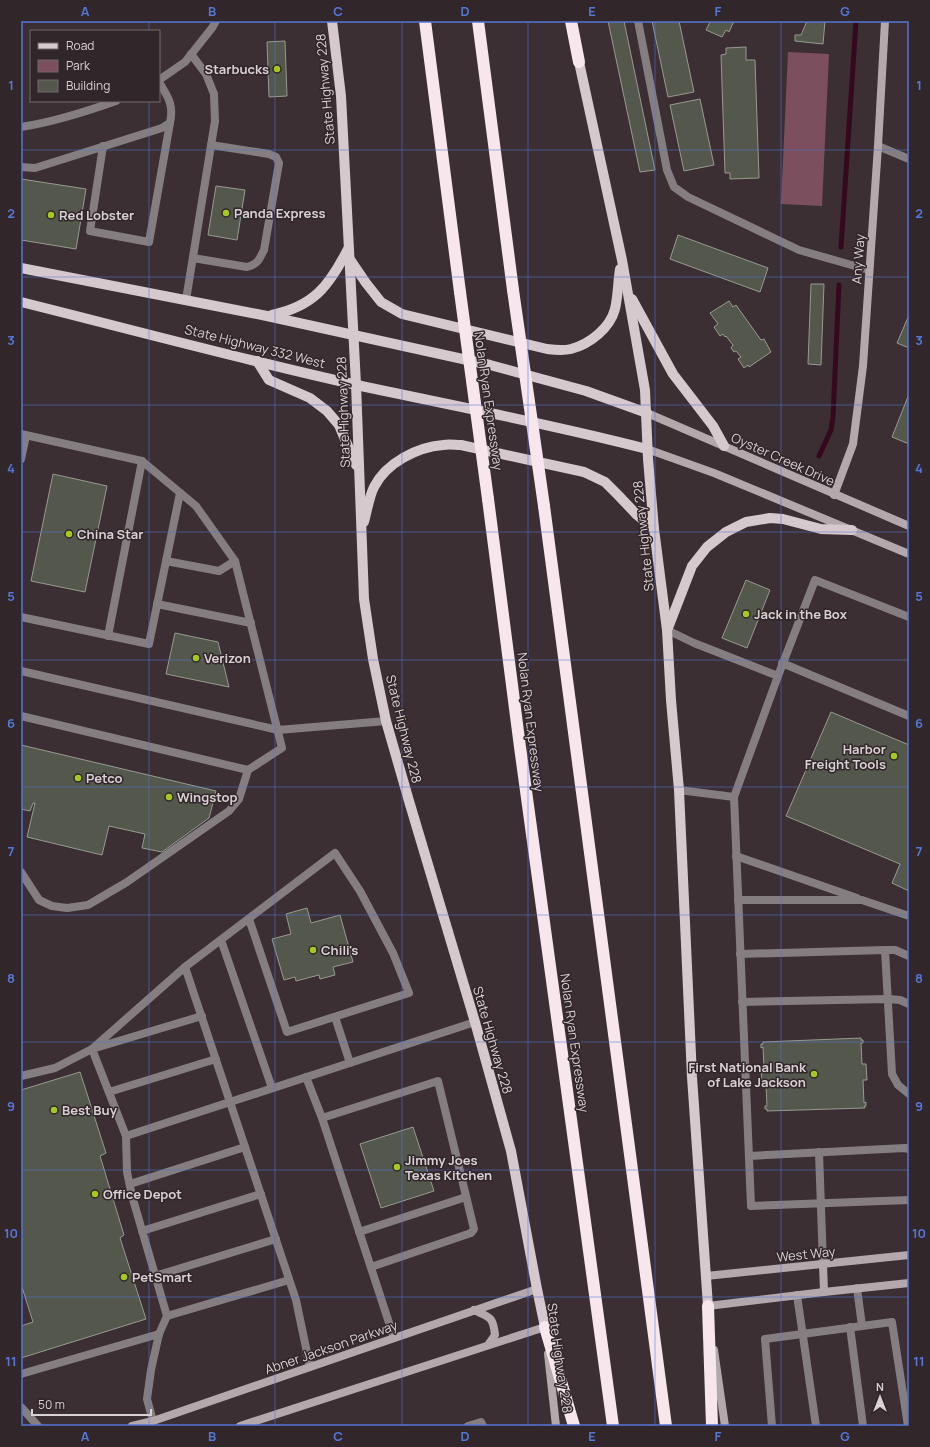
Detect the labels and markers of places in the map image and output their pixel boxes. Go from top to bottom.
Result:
place label: Starbucks [205,60,269,78]
marker: Starbucks [272,64,282,74]
place label: Panda Express [234,204,326,222]
place label: Red Lobster [59,206,134,224]
marker: Panda Express [221,208,231,218]
marker: Red Lobster [46,210,56,220]
place label: China Star [77,525,143,543]
marker: China Star [64,529,74,539]
place label: Jack in the Box [754,605,848,623]
marker: Jack in the Box [741,609,751,619]
place label: Verizon [204,649,251,667]
marker: Verizon [191,653,201,663]
place label: Harbor Freight Tools [805,740,886,773]
marker: Harbor Freight Tools [889,751,899,761]
place label: Petco [86,769,123,787]
marker: Petco [73,773,83,783]
place label: Wingstop [177,788,238,806]
marker: Wingstop [164,792,174,802]
place label: Chili's [321,941,358,959]
marker: Chili's [308,945,318,955]
place label: First National Bank of Lake Jackson [689,1058,807,1091]
marker: First National Bank of Lake Jackson [809,1069,819,1079]
place label: Best Buy [62,1101,118,1119]
marker: Best Buy [49,1105,59,1115]
place label: Jimmy Joes Texas Kitchen [405,1151,492,1184]
marker: Jimmy Joes Texas Kitchen [392,1162,402,1172]
place label: Office Depot [103,1185,182,1203]
marker: Office Depot [90,1189,100,1199]
place label: PetSmart [132,1268,193,1286]
marker: PetSmart [119,1272,129,1282]

